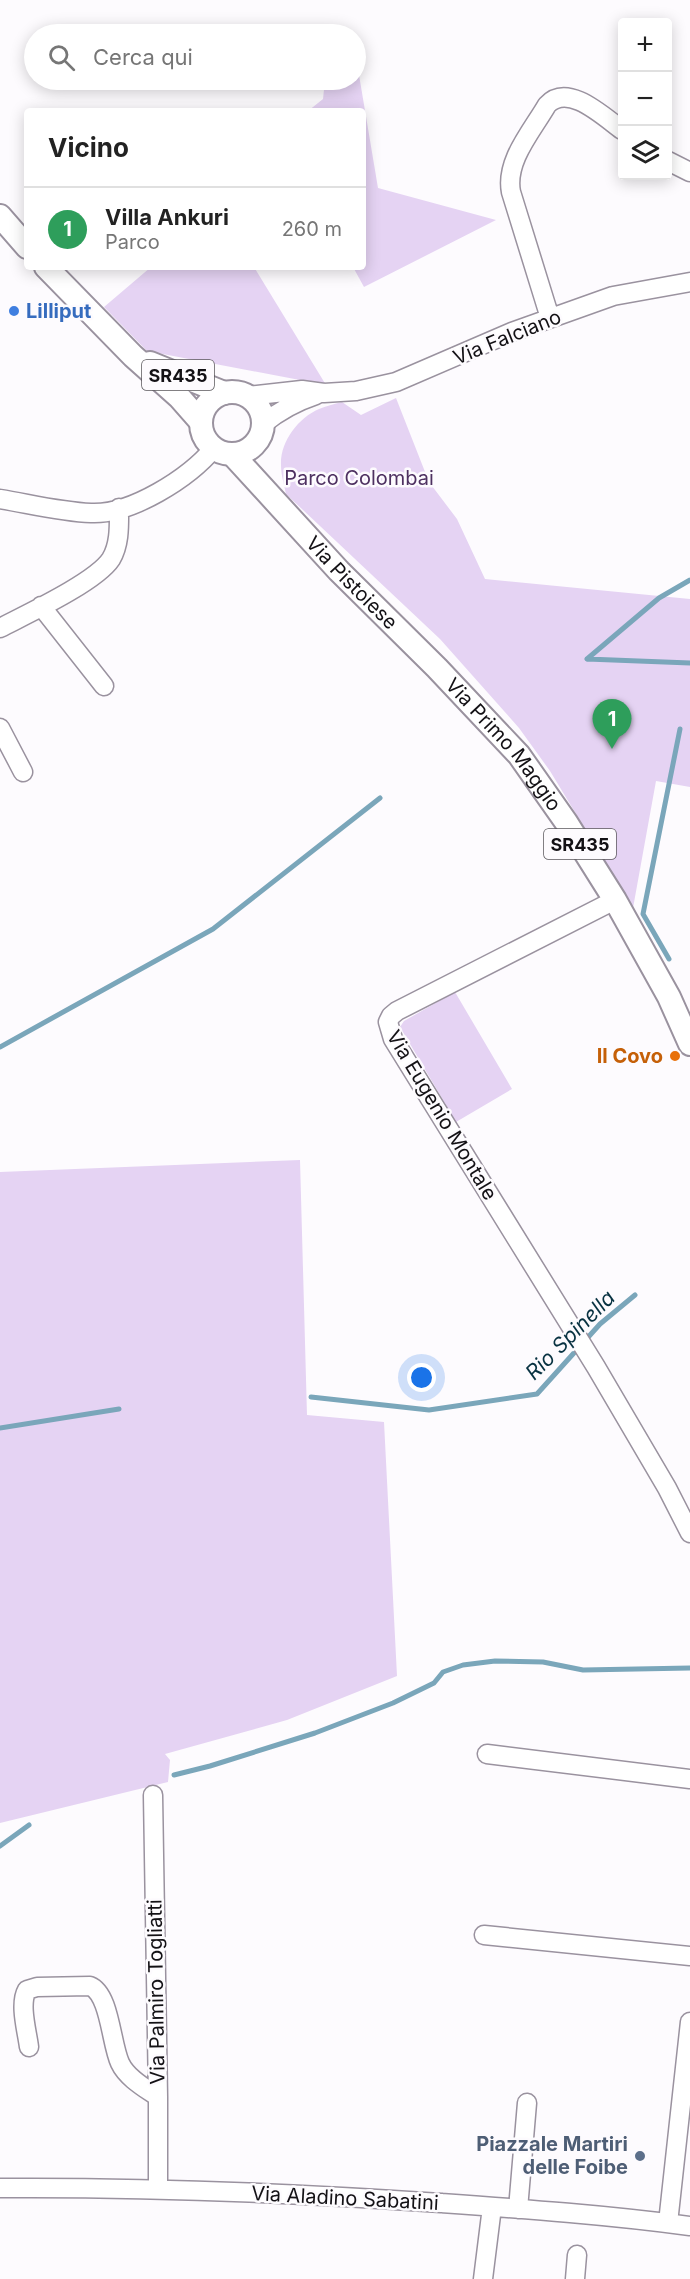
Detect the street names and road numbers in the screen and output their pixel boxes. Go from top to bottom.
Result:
street label: Via Falciano [450,304,564,370]
road number: SR435 [142,360,214,390]
street label: Via Pistoiese [301,531,403,634]
street label: Via Primo Maggio [441,673,566,815]
road number: SR435 [544,829,616,859]
street label: Via Eugenio Montale [382,1026,502,1204]
street label: Via Palmiro Togliatti [142,1899,170,2085]
street label: Via Aladino Sabatini [251,2181,439,2215]

